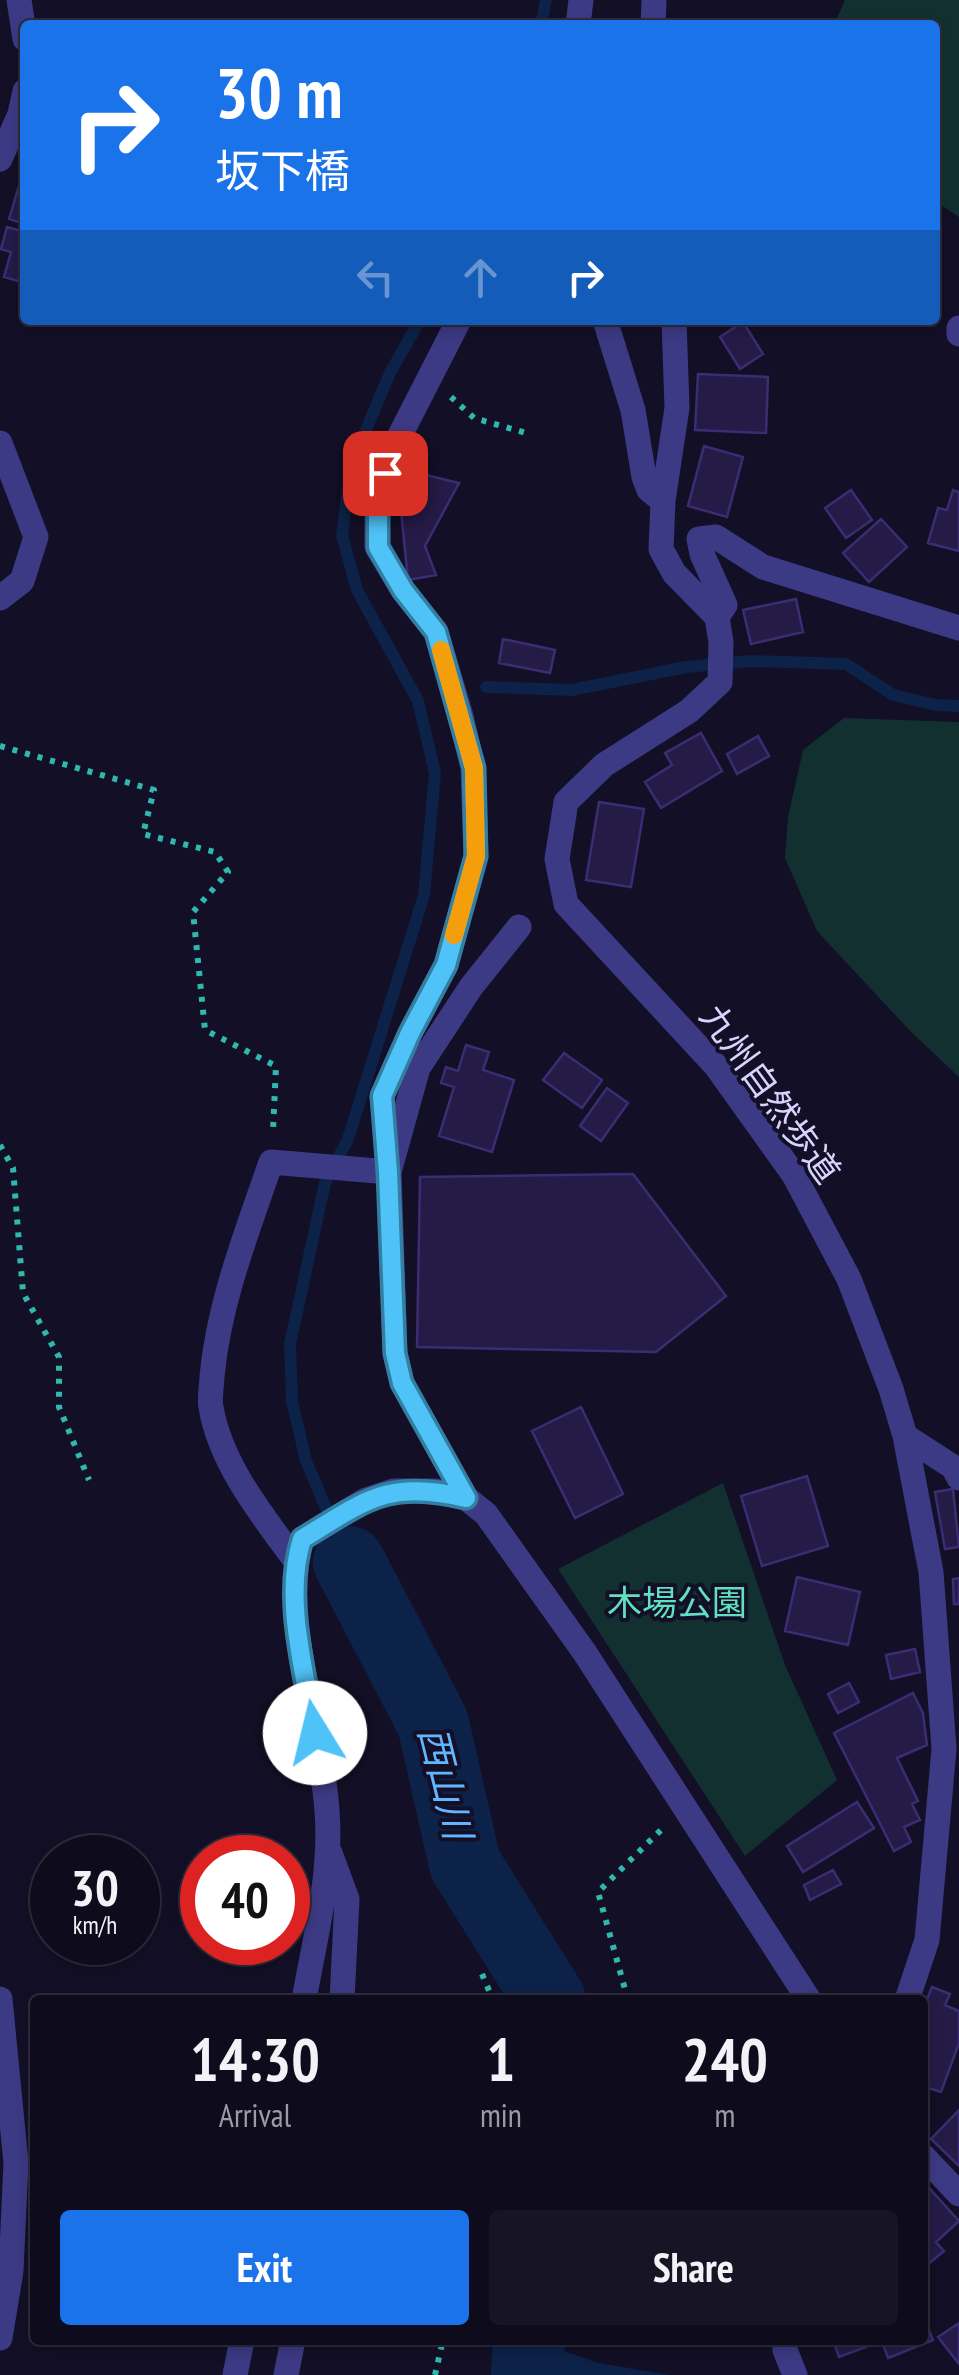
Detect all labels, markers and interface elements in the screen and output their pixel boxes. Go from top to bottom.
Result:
text: 30 m [215,47,343,137]
icon: right [50,60,180,190]
text: 坂下橋 [215,141,350,199]
icon: left [348,250,403,305]
icon: ahead [453,250,508,305]
icon: right [558,250,613,305]
pin [343,431,428,516]
icon: arrive [358,446,413,501]
street label: 九州自然歩道 [690,995,851,1192]
park label: 木場公園 [607,1579,747,1625]
position arrow [263,1681,367,1785]
water label: 西山川 [409,1721,485,1848]
speed limit sign: 40 [180,1835,310,1965]
text: 30 [71,1855,119,1920]
text: km/h [73,1909,117,1941]
text: 14:30 [190,2020,320,2098]
text: 1 [487,2020,515,2098]
text: 240 [682,2020,768,2098]
text: Arrival [219,2094,291,2136]
text: min [480,2094,522,2136]
text: m [714,2094,735,2136]
button: Exit [60,2210,469,2325]
button: Share [489,2210,898,2325]

